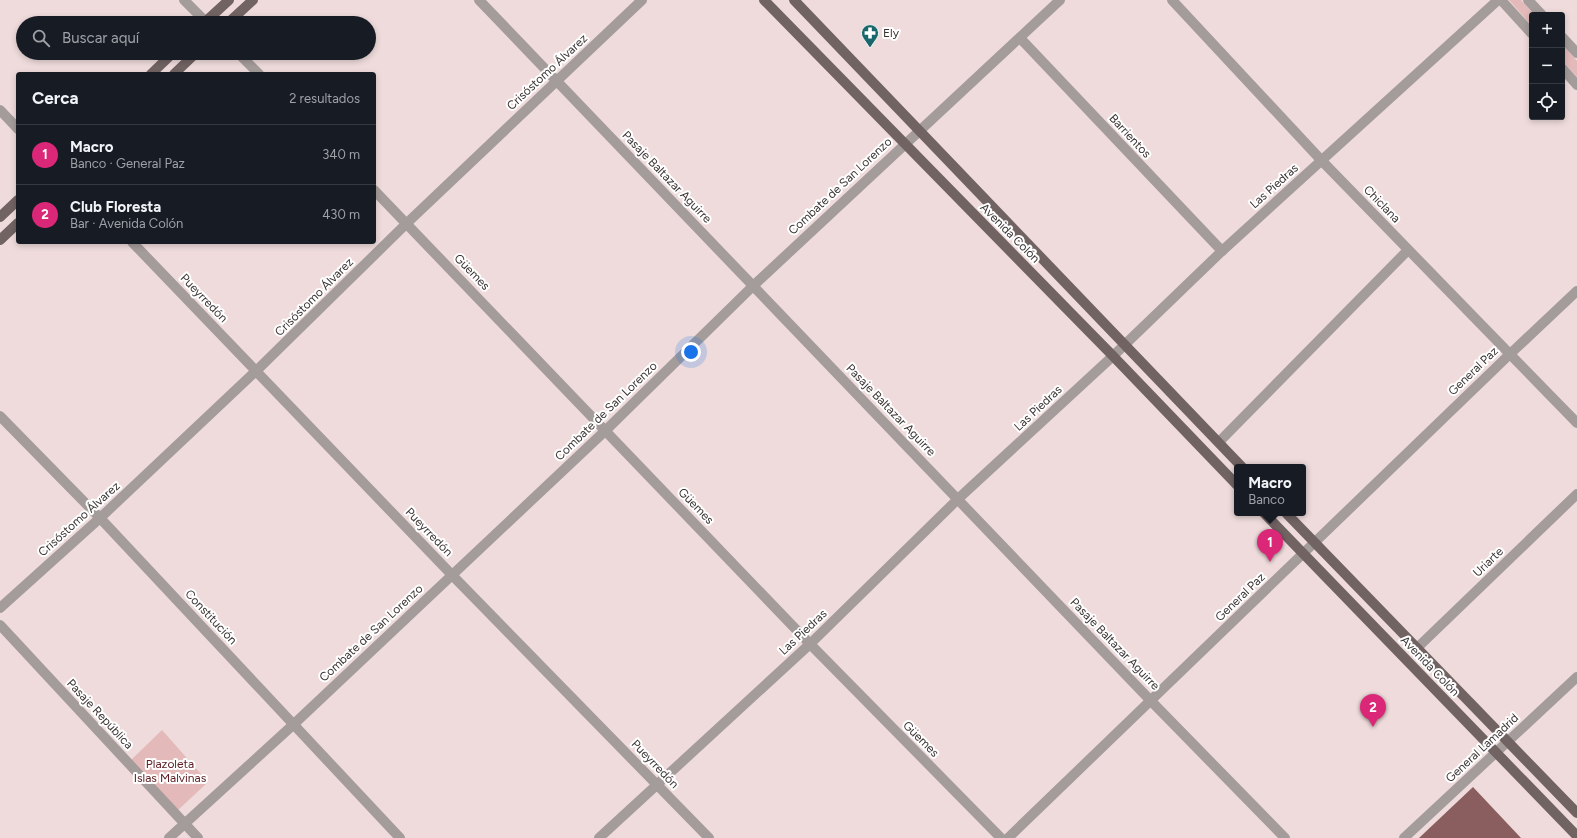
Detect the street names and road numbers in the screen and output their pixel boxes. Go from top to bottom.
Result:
street label: Crisóstomo Álvarez [504,31,590,113]
street label: Barrientos [1106,111,1154,161]
street label: Pasaje Baltazar Aguirre [619,128,715,226]
street label: Combate de San Lorenzo [785,134,895,238]
street label: Las Piedras [1247,160,1301,211]
street label: Chiclana [1361,183,1403,225]
street label: Avenida Colón [977,200,1043,266]
street label: Güemes [451,251,493,293]
street label: Crisóstomo Álvarez [272,255,356,339]
street label: Pueyrredón [178,271,231,325]
street label: General Paz [1445,344,1501,398]
street label: Combate de San Lorenzo [552,359,660,463]
street label: Pasaje Baltazar Aguirre [843,361,939,459]
street label: Las Piedras [1011,382,1065,434]
street label: Crisóstomo Álvarez [35,479,123,559]
street label: Güemes [675,485,717,527]
street label: Pueyrredón [403,505,456,559]
street label: Uriarte [1470,544,1506,580]
street label: General Paz [1212,570,1268,624]
street label: Combate de San Lorenzo [316,581,426,685]
street label: Constitución [182,587,240,647]
street label: Pasaje Baltazar Aguirre [1067,595,1163,693]
street label: Las Piedras [776,606,830,658]
street label: Avenida Colón [1398,633,1462,699]
street label: Pasaje República [64,676,136,752]
street label: General Lamadrid [1443,711,1521,785]
street label: Güemes [900,718,942,760]
street label: Pueyrredón [629,737,682,791]

